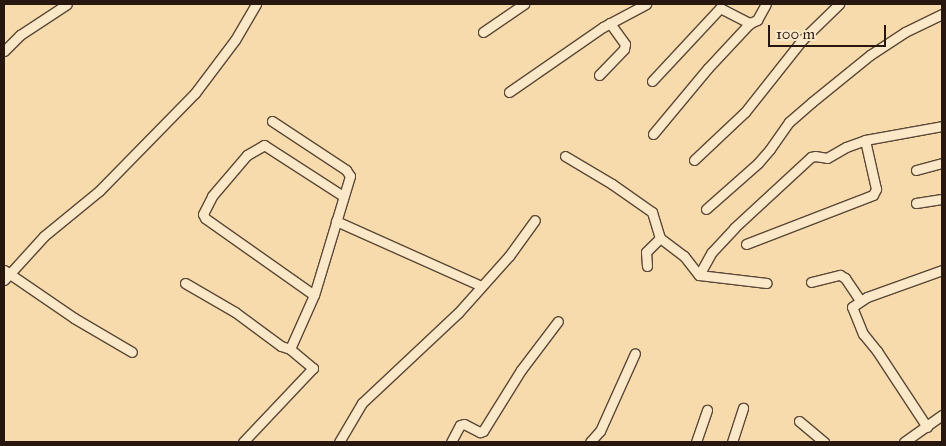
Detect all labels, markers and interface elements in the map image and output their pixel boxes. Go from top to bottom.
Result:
scale bar [771,15,888,47]
text: 100 m [776,25,815,43]

